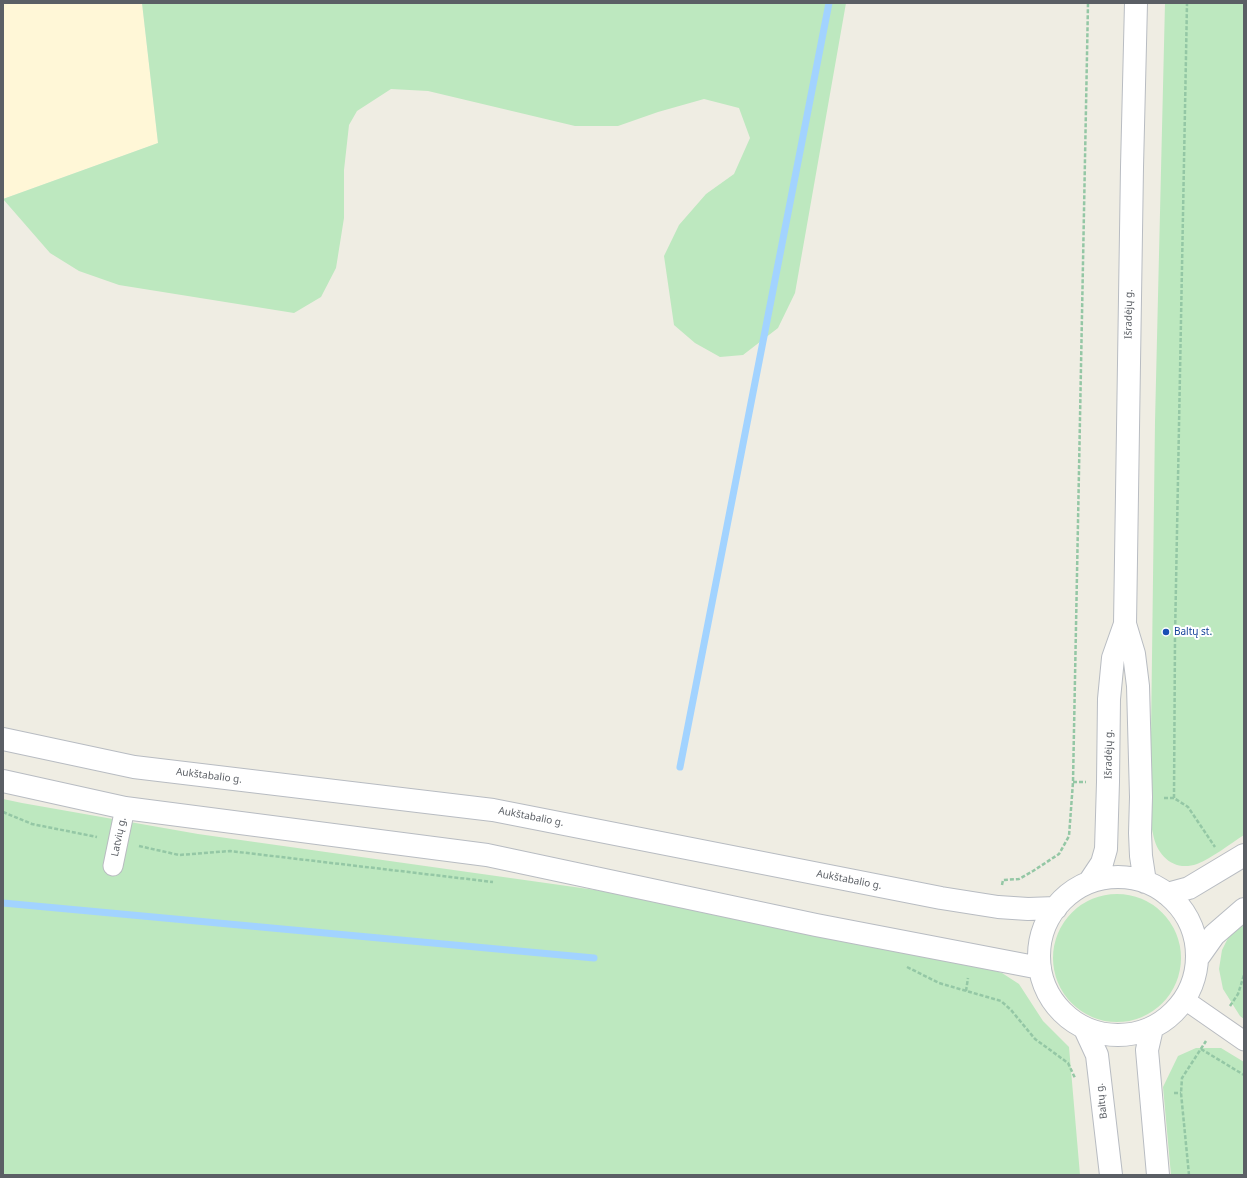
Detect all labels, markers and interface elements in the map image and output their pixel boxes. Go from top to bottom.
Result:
street label: Išradėjų g. [1123,289,1135,339]
place label: Baltų st. [1174,626,1212,638]
marker: Baltų st. [1161,627,1171,637]
street label: Išradėjų g. [1103,729,1115,779]
street label: Aukštabalio g. [175,766,243,786]
street label: Aukštabalio g. [497,805,565,829]
street label: Latvių g. [109,816,129,858]
street label: Aukštabalio g. [815,868,883,892]
street label: Baltų g. [1094,1082,1110,1120]

